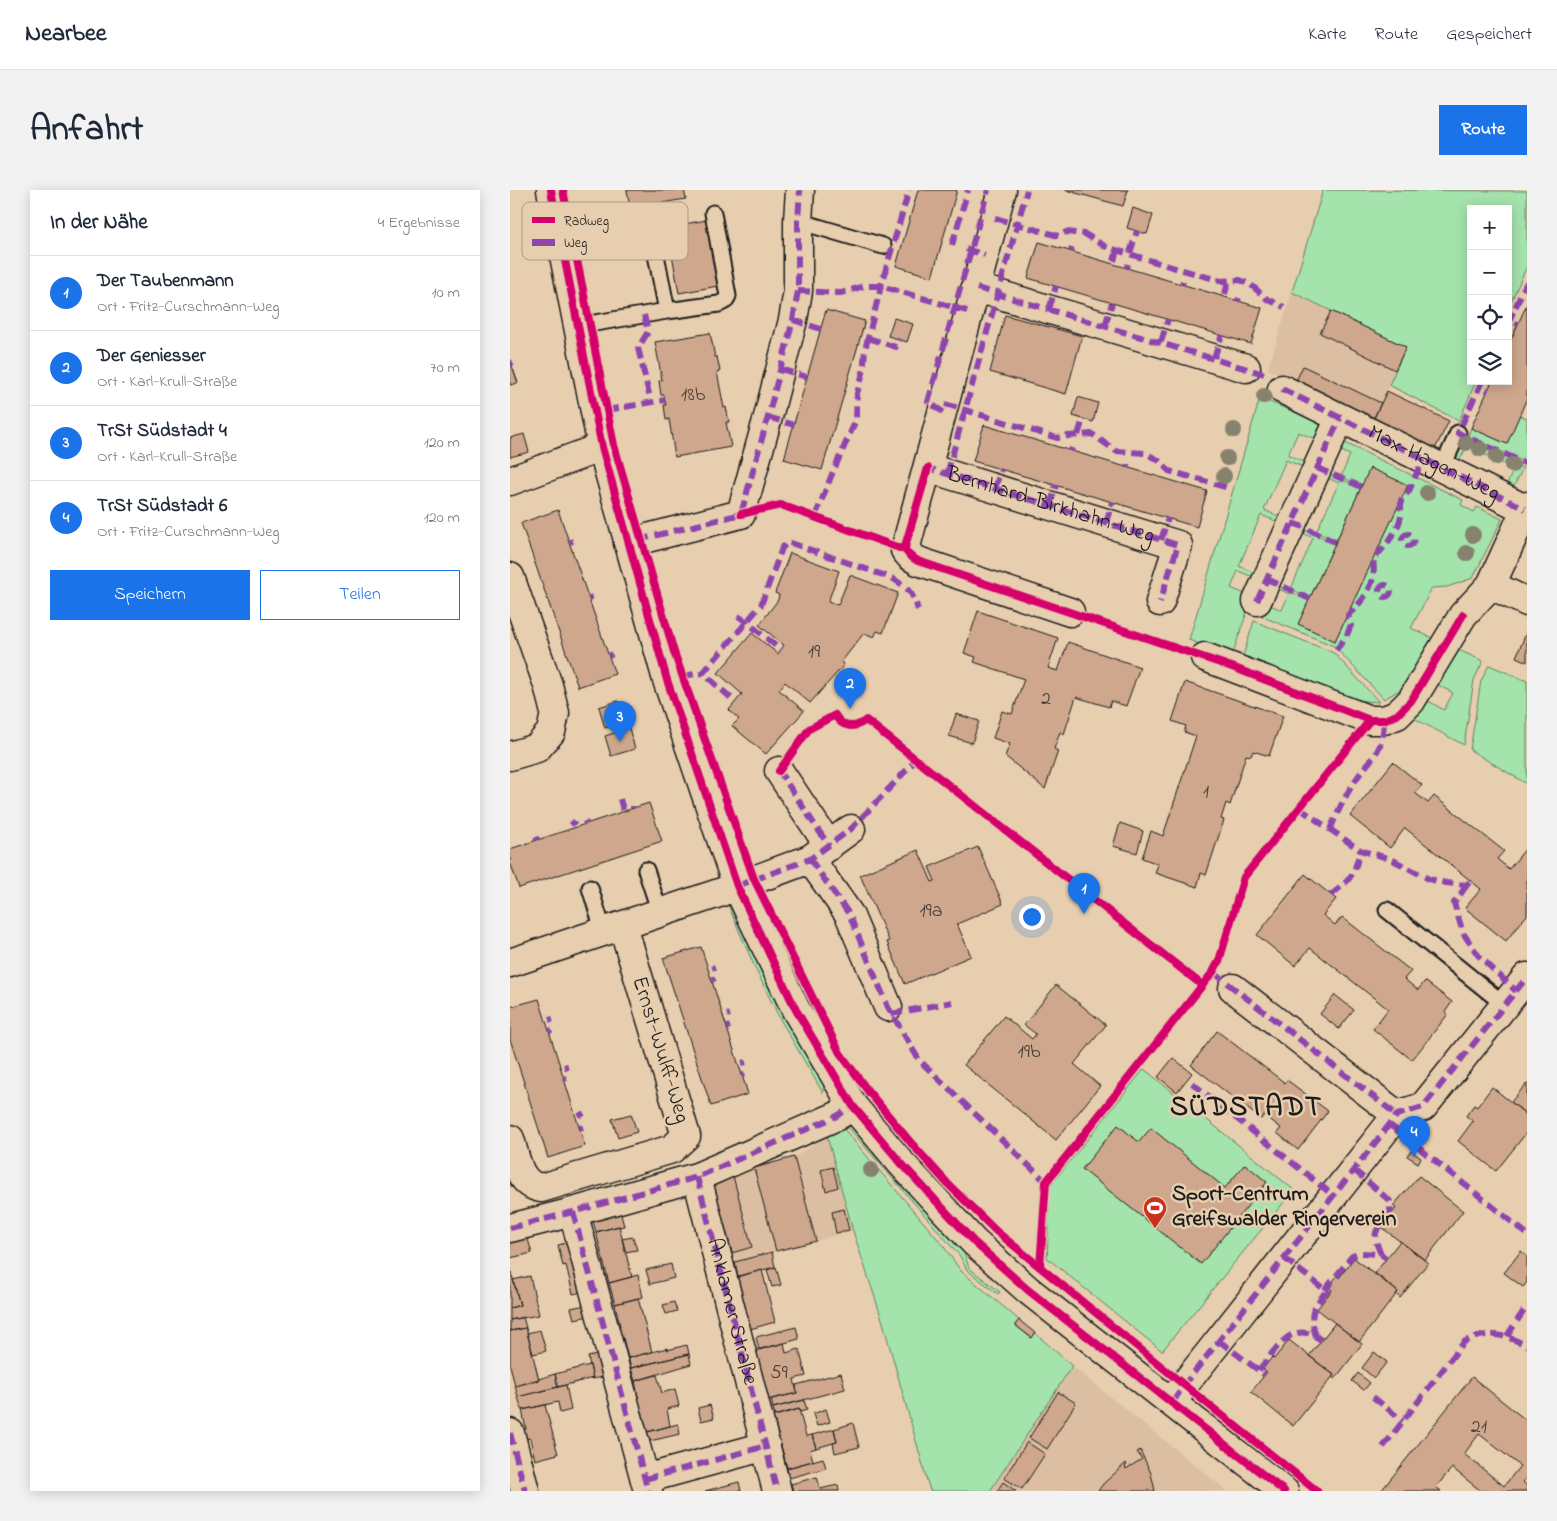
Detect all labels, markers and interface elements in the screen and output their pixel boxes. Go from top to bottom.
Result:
text: Nearbee [25,17,107,52]
text: Karte [1308,22,1346,48]
text: Route [1374,22,1418,48]
text: Gespeichert [1446,22,1532,48]
text: Anfahrt [30,105,143,156]
button: Route [1439,105,1527,155]
legend [522,202,688,260]
map controls [1467,205,1512,385]
button: + [1467,205,1512,250]
text: In der Nähe [50,208,148,238]
text: 4 Ergebnisse [378,211,460,235]
text: Radweg [564,211,609,233]
text: Weg [564,233,587,255]
button: − [1467,250,1512,295]
text: Der Taubenmann [97,268,234,295]
text: 1 [63,281,69,305]
text: 10 m [432,281,460,305]
text: Ort · Fritz-Curschmann-Weg [97,295,280,319]
button: locate [1467,295,1512,340]
button: layers [1467,340,1512,385]
text: Der Geniesser [97,343,206,370]
text: 2 [62,356,70,380]
text: 70 m [430,356,460,380]
text: Ort · Karl-Krull-Straße [97,370,237,394]
house number: 18b [681,381,706,410]
text: TrSt Südstadt 4 [97,418,227,445]
street label: Max-Hagen-Weg [1362,418,1505,511]
text: 3 [63,431,69,455]
text: 120 m [424,431,460,455]
text: Ort · Karl-Krull-Straße [97,445,237,469]
street label: Bernhard-Birkhahn-Weg [941,458,1158,554]
text: TrSt Südstadt 6 [97,493,227,520]
text: 4 [63,506,69,530]
text: 120 m [424,506,460,530]
text: Ort · Fritz-Curschmann-Weg [97,520,280,544]
button: Speichern [50,570,250,620]
button: Teilen [260,570,460,620]
house number: 19 [808,638,820,667]
pin: 2 [834,668,866,709]
house number: 2 [1041,685,1051,714]
pin: 3 [604,701,636,742]
house number: 1 [1203,778,1209,807]
pin: 1 [1068,873,1100,914]
house number: 19a [919,897,943,926]
your location [1019,904,1045,930]
street label: Ernst-Wulff-Weg [622,973,698,1128]
house number: 19b [1018,1038,1041,1067]
district label: SÜDSTADT [1170,1088,1322,1129]
pin: 4 [1398,1116,1430,1157]
place label: Sport-Centrum Greifswalder Ringerverein [1172,1179,1397,1237]
sports icon: Sport-Centrum Greifswalder Ringerverein [1142,1195,1168,1229]
street label: Anklamer Straße [697,1235,765,1389]
house number: 59 [770,1359,788,1388]
house number: 21 [1471,1413,1487,1442]

